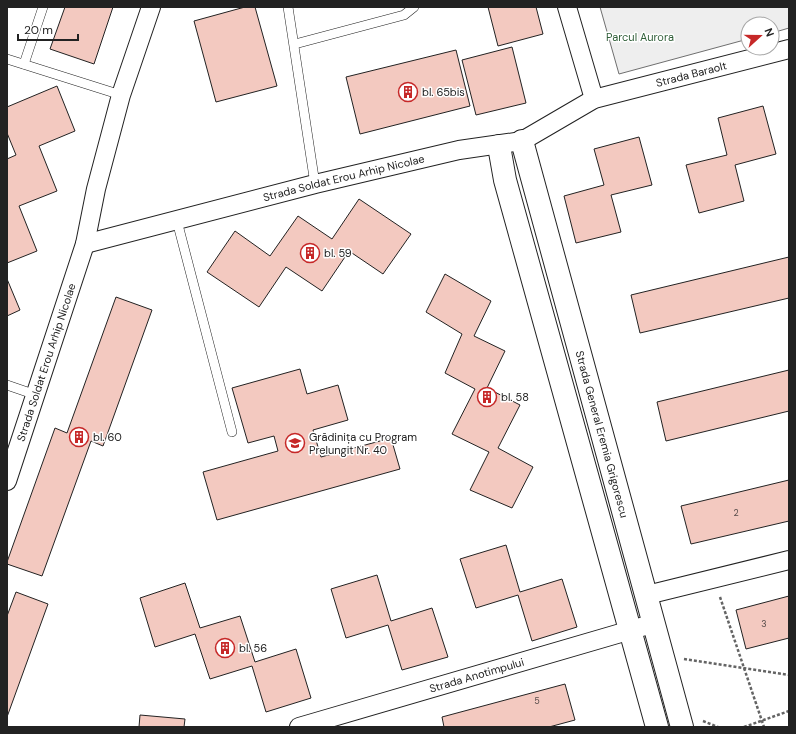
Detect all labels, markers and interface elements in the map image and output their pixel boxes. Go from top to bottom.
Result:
scale bar [18,16,78,42]
north arrow [740,16,780,56]
text: 20 m [24,22,53,38]
text: N [761,26,777,39]
park label: Parcul Aurora [606,30,674,44]
street label: Strada Baraolt [654,58,728,90]
building icon: bl. 65bis [397,81,419,103]
place label: bl. 65bis [422,85,465,99]
street label: Strada Soldat Erou Arhip Nicolae [261,151,426,204]
building icon: bl. 59 [299,242,321,264]
place label: bl. 59 [324,246,352,260]
street label: Strada Soldat Erou Arhip Nicolae [14,281,79,443]
street label: Strada General Eremia Grigorescu [573,349,632,519]
building icon: bl. 58 [476,386,498,408]
place label: bl. 58 [501,390,529,404]
building icon: bl. 60 [68,426,90,448]
place label: bl. 60 [93,430,122,444]
place label: Grădinița cu Program Prelungit Nr. 40 [309,430,417,457]
school or university icon: Grădinița cu Program Prelungit Nr. 40 [284,432,306,454]
house number: 2 [733,507,739,519]
house number: 3 [761,618,767,630]
building icon: bl. 56 [214,637,236,659]
place label: bl. 56 [239,641,267,655]
street label: Strada Anotimpului [428,655,526,696]
house number: 5 [534,695,540,707]

